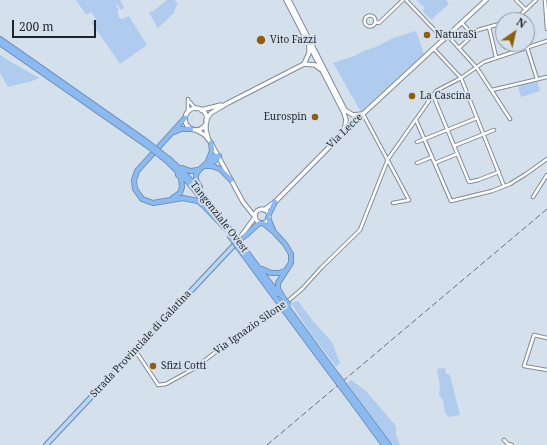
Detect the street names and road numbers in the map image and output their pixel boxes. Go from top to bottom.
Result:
street label: Via Lecce [325,111,365,151]
street label: Tangenziale Ovest [188,179,250,255]
street label: Strada Provinciale di Galatina [88,288,194,400]
street label: Via Ignazio Silone [212,299,288,357]

